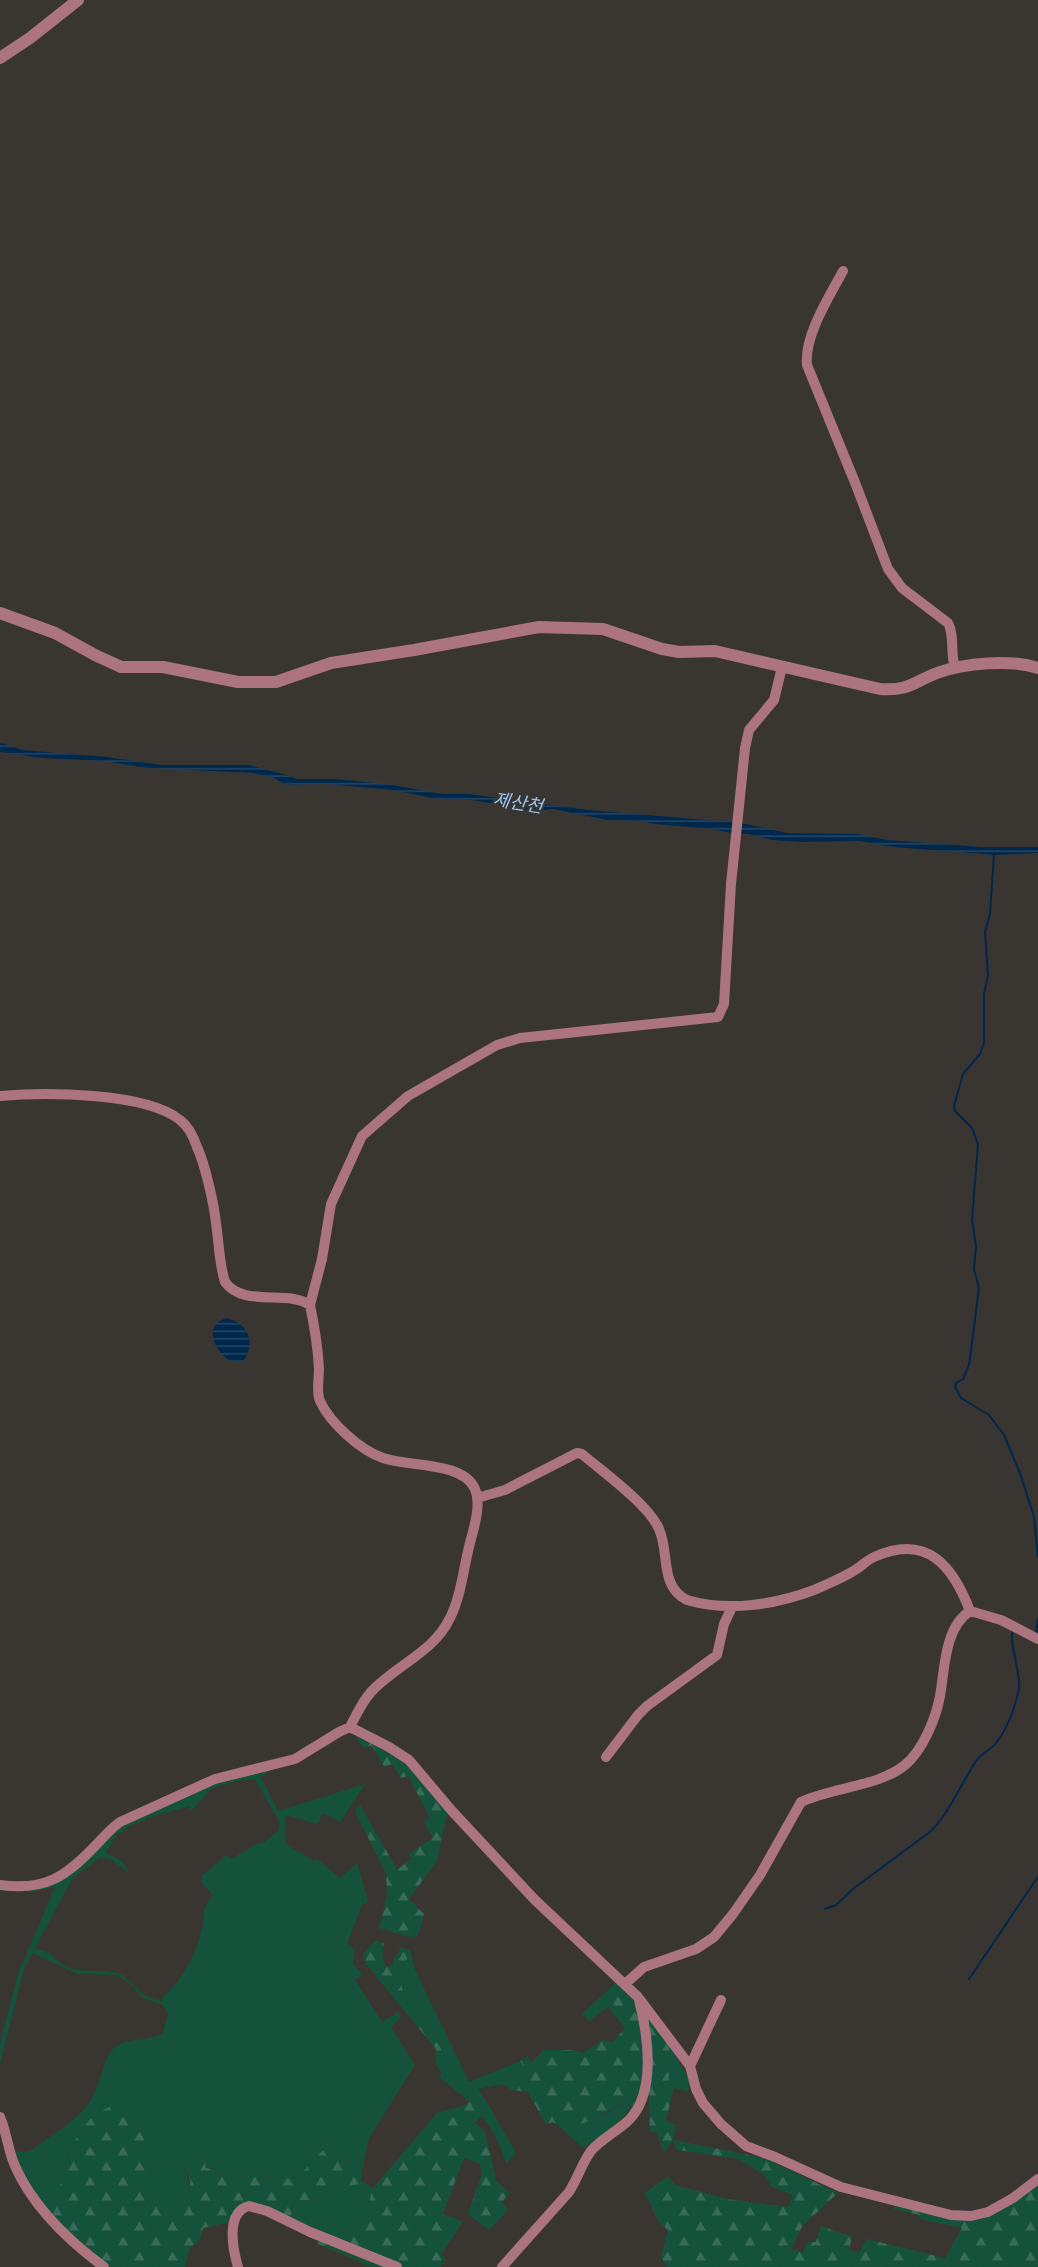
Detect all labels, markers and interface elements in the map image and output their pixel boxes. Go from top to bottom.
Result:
water label: 제산천 [492,788,547,817]

